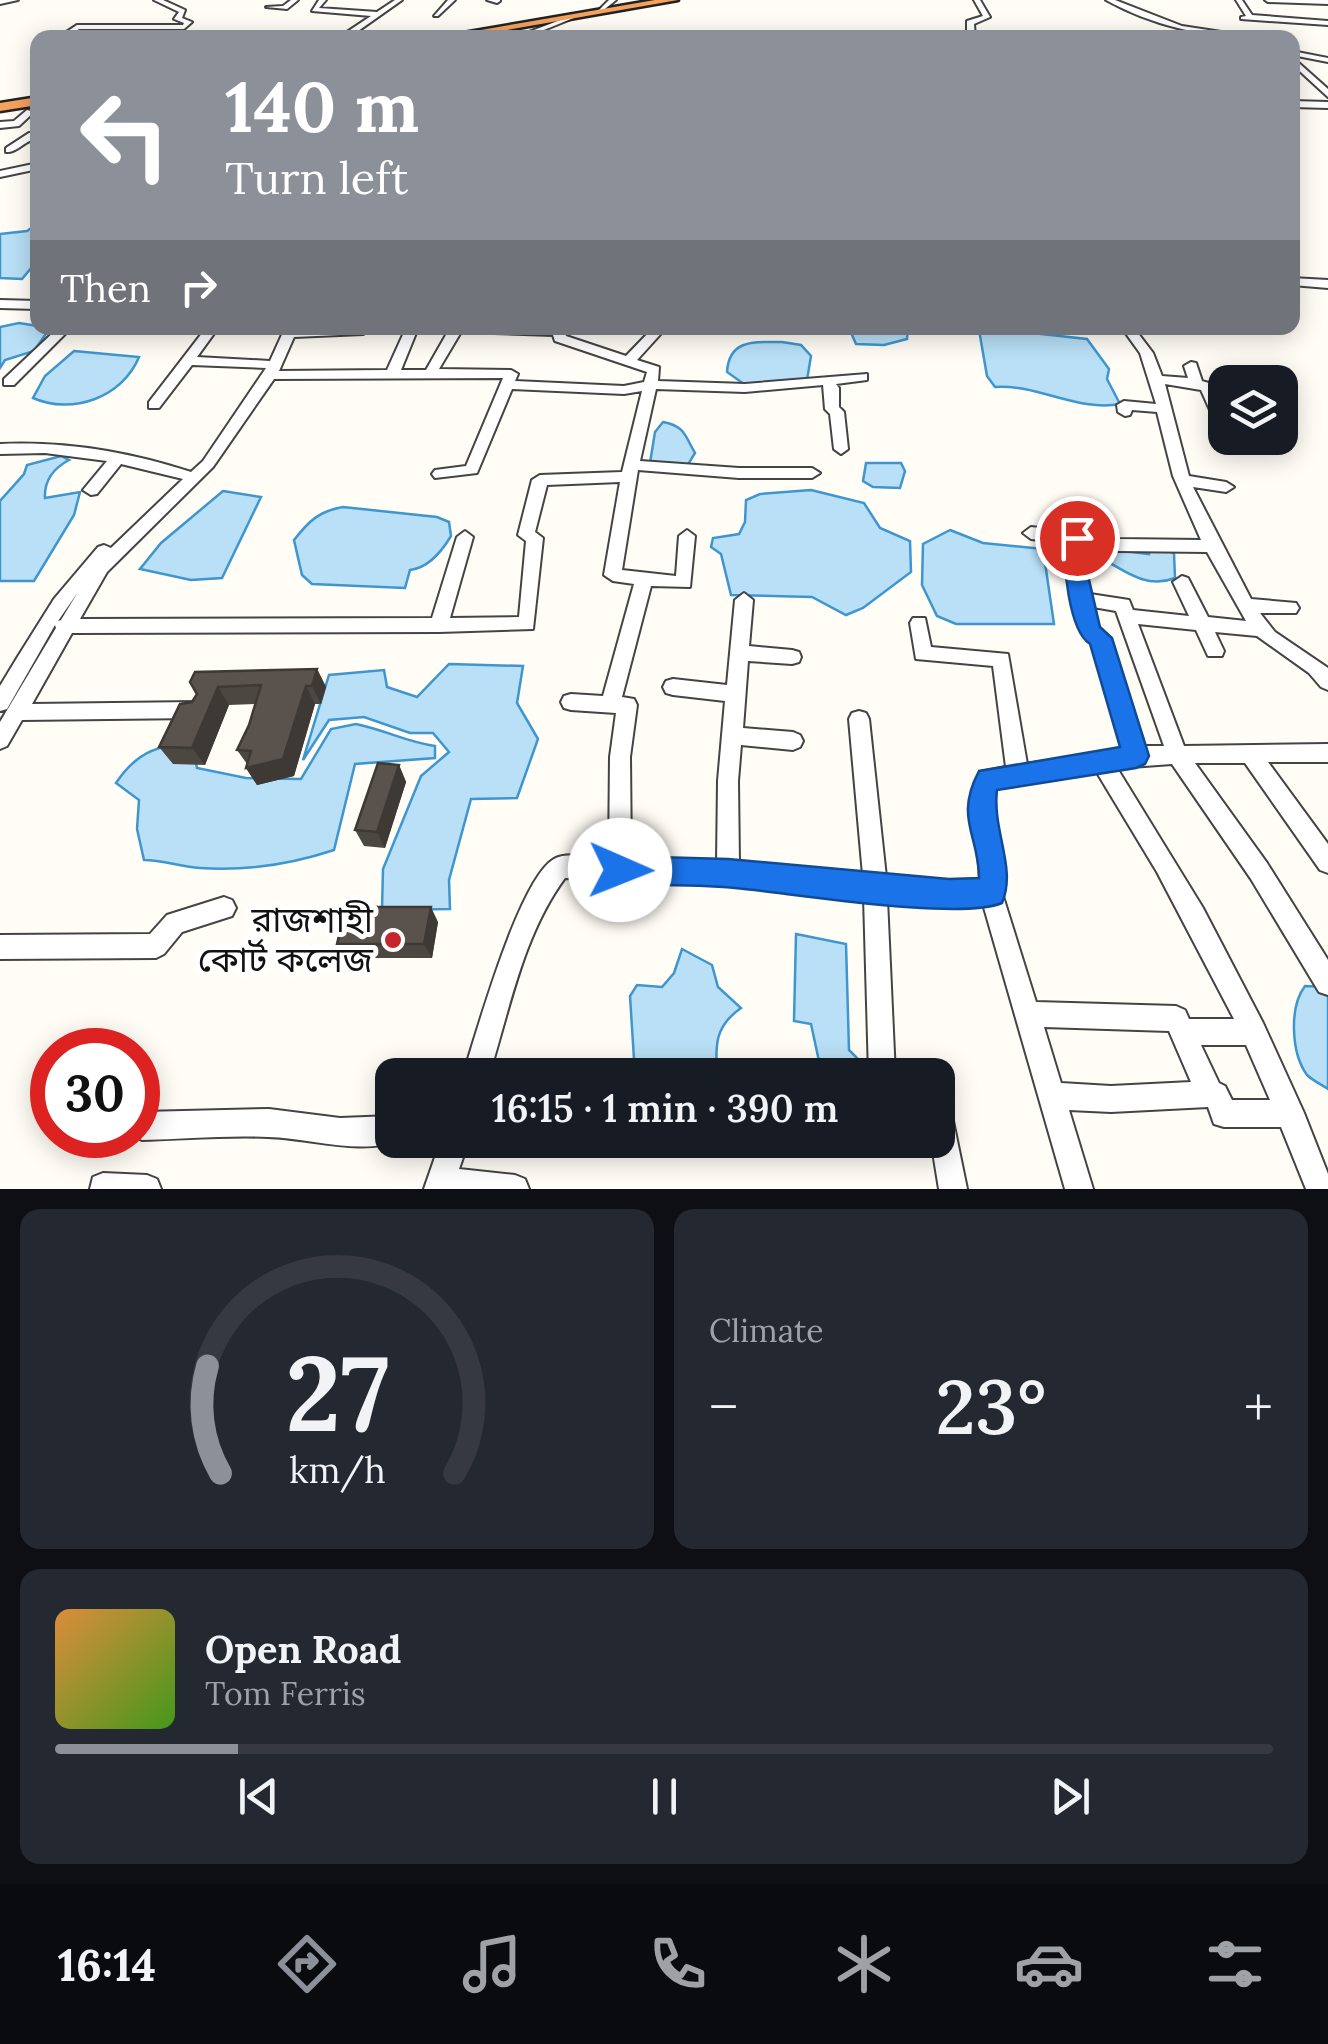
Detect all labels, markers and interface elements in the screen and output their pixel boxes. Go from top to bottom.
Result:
text: 140 m [225,62,419,151]
icon: left [60,70,190,200]
text: Turn left [225,149,408,206]
icon: right [171,260,226,315]
text: Then [60,264,151,312]
map controls [1208,365,1298,455]
button: layers [1208,365,1298,455]
pin [1035,496,1120,581]
icon: arrive [1050,511,1105,566]
position arrow [568,818,672,922]
place label: রাজশাহী কোর্ট কলেজ [198,897,374,982]
marker: রাজশাহী কোর্ট কলেজ [382,929,404,951]
speed limit sign: 30 [30,1028,160,1158]
text: 16:15 · 1 min · 390 m [492,1084,838,1132]
text: Climate [709,1310,824,1351]
text: 27 [285,1326,389,1459]
text: 23° [936,1359,1046,1455]
text: − [709,1372,738,1442]
text: + [1244,1372,1273,1442]
text: km/h [289,1447,385,1493]
text: Open Road [205,1625,401,1673]
text: Tom Ferris [205,1673,366,1714]
icon: previous [231,1769,286,1824]
icon: pause [637,1769,692,1824]
icon: next [1043,1769,1098,1824]
icon: directions [272,1929,342,1999]
icon: music [457,1929,527,1999]
icon: phone [643,1929,713,1999]
icon: climate [829,1929,899,1999]
icon: car [1014,1929,1084,1999]
icon: filters [1200,1929,1270,1999]
text: 16:14 [58,1936,156,1993]

